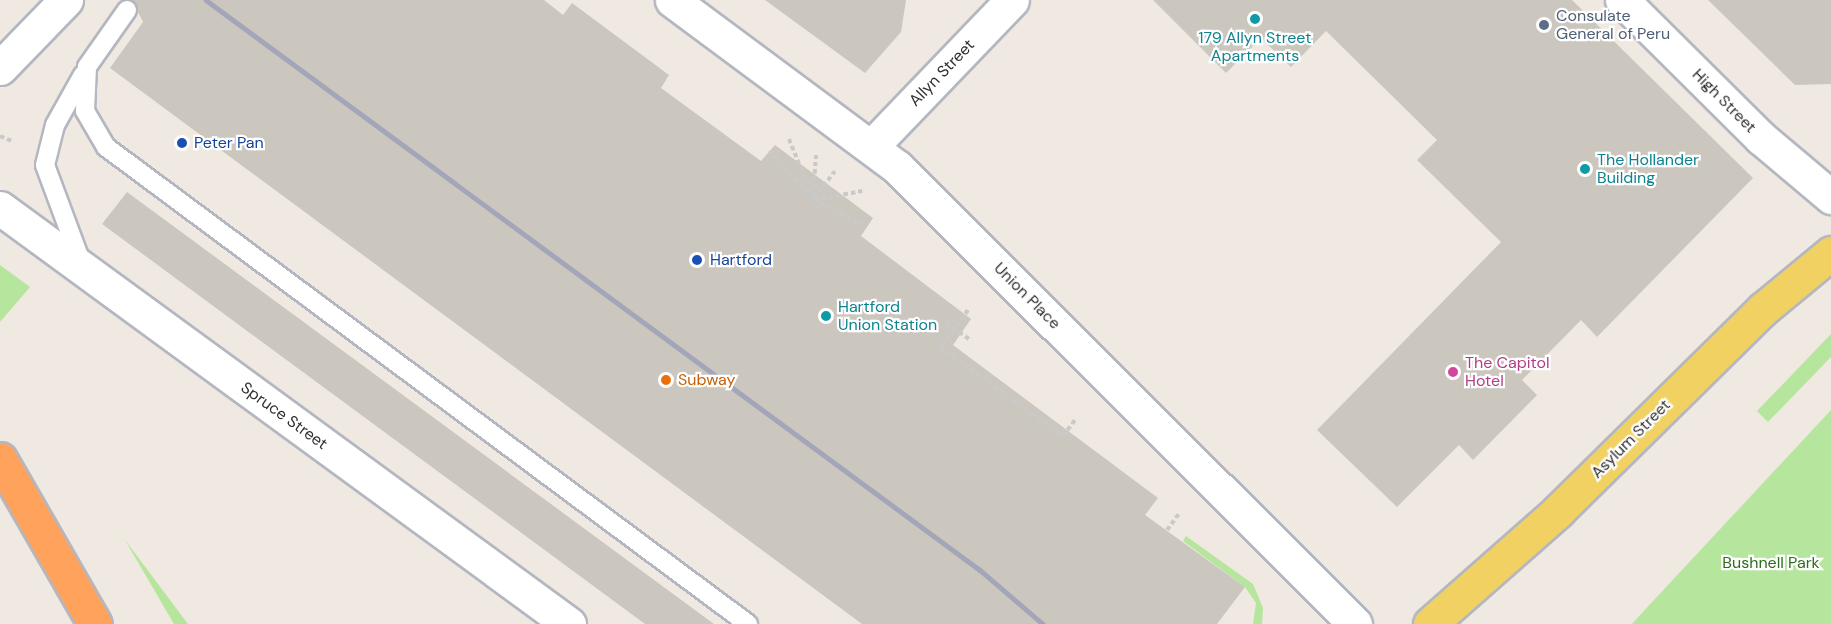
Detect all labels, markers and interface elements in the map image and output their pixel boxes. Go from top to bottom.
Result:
place label: Consulate General of Peru [1556,6,1670,44]
marker: 179 Allyn Street Apartments [1248,12,1262,26]
marker: Consulate General of Peru [1537,18,1551,32]
place label: 179 Allyn Street Apartments [1199,28,1311,66]
street label: Allyn Street [905,36,979,110]
street label: High Street [1688,65,1760,137]
place label: Peter Pan [194,133,264,153]
marker: Peter Pan [175,136,189,150]
place label: The Hollander Building [1597,150,1699,188]
marker: The Hollander Building [1578,162,1592,176]
place label: Hartford [710,250,772,270]
marker: Hartford [688,251,706,269]
street label: Union Place [990,259,1064,333]
place label: Hartford Union Station [838,297,937,335]
marker: Hartford Union Station [819,309,833,323]
place label: The Capitol Hotel [1465,353,1550,391]
marker: The Capitol Hotel [1446,365,1460,379]
place label: Subway [678,370,735,390]
marker: Subway [659,373,673,387]
street label: Spruce Street [237,378,331,454]
street label: Asylum Street [1588,396,1674,482]
park label: Bushnell Park [1722,553,1820,573]

